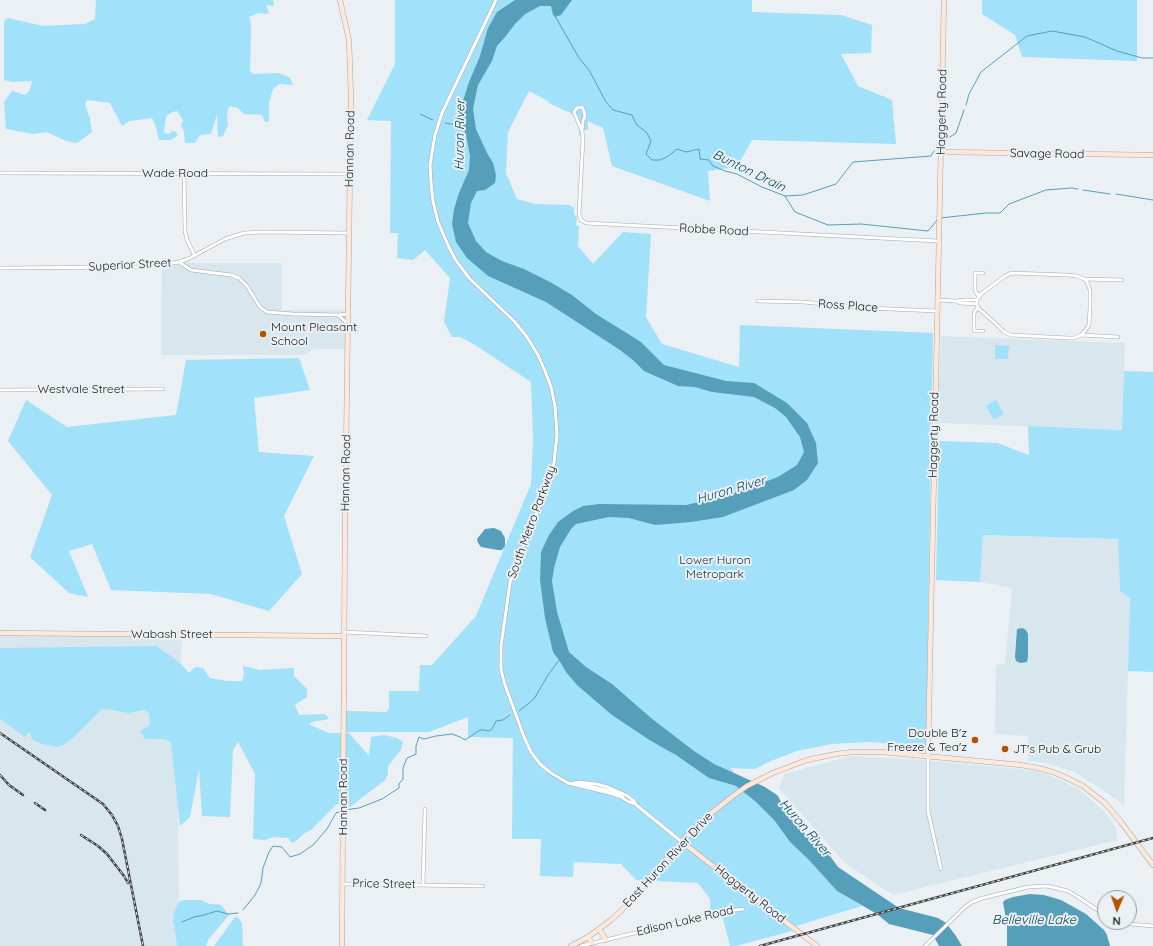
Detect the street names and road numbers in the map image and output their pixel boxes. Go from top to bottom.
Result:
street label: Haggerty Road [934,69,950,155]
street label: Hannan Road [342,110,358,188]
street label: Savage Road [1010,146,1084,162]
street label: Wade Road [142,166,208,180]
street label: Robbe Road [679,221,749,239]
street label: Superior Street [88,256,172,274]
street label: Ross Place [818,297,878,315]
street label: Westvale Street [38,382,124,396]
street label: Haggerty Road [926,392,942,478]
street label: Hannan Road [338,434,354,512]
street label: South Metro Parkway [505,464,559,580]
street label: Wabash Street [131,627,213,641]
street label: Hannan Road [336,758,350,836]
street label: East Huron River Drive [620,809,716,911]
street label: Haggerty Road [712,862,788,926]
street label: Price Street [352,876,416,892]
street label: Edison Lake Road [635,903,735,939]

